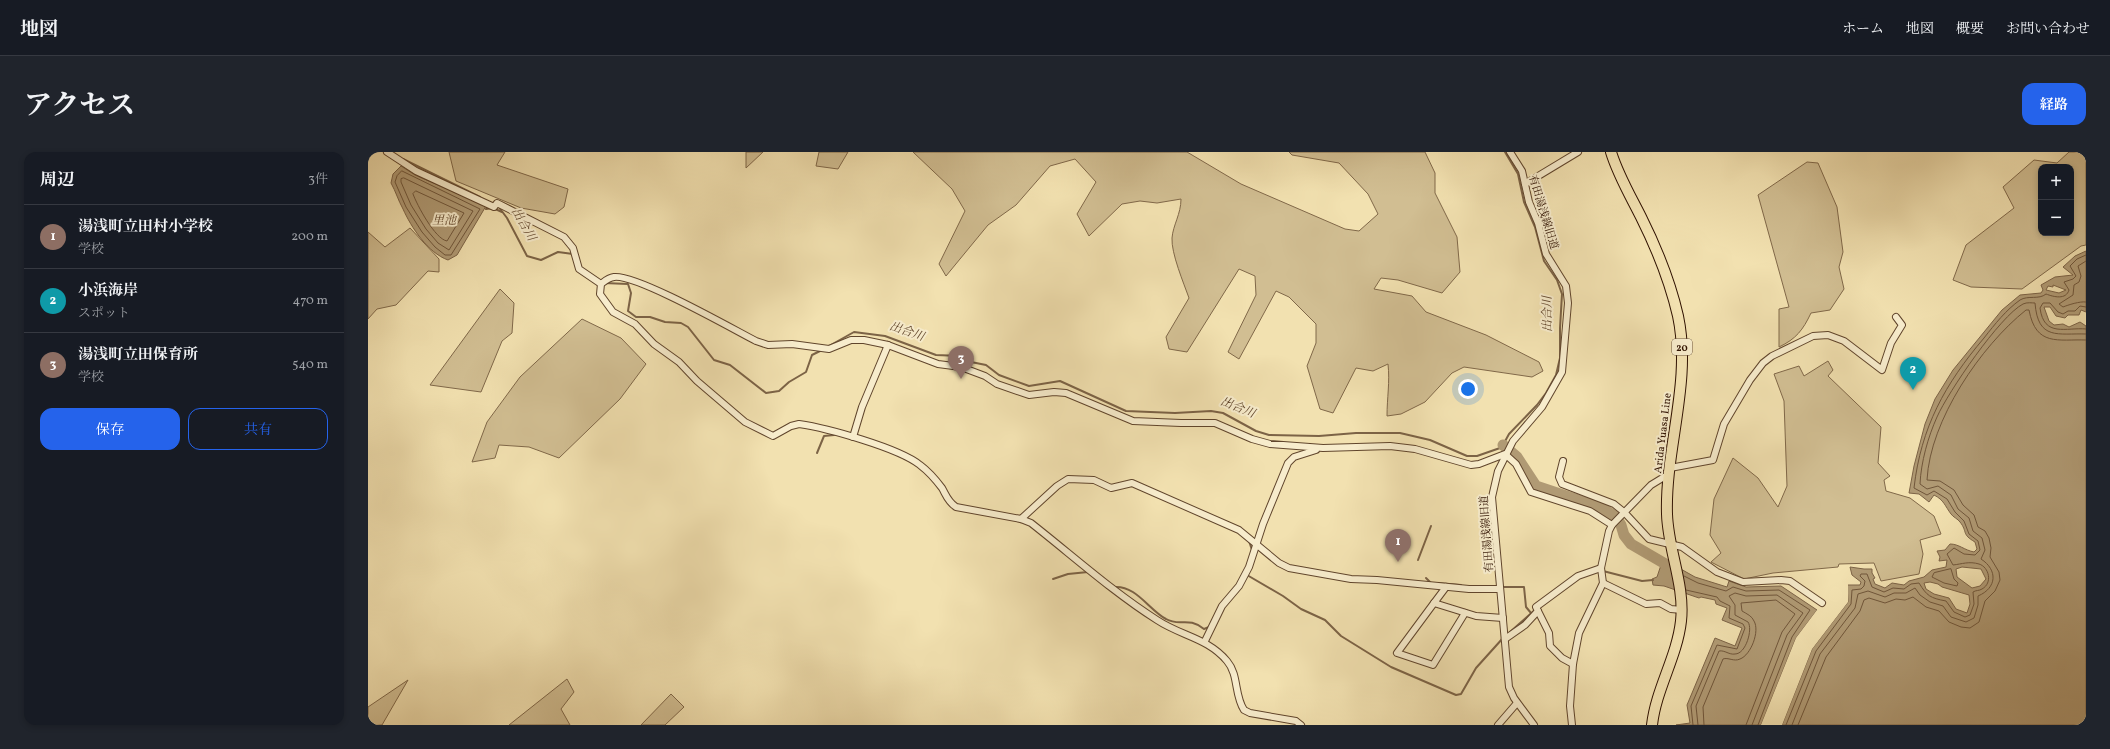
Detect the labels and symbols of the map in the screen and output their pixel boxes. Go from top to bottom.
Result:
street label: 有田湯浅線旧道 [1524,173,1561,251]
water label: 出合川 [507,205,540,246]
water label: 里池 [432,213,458,229]
water label: 出合川 [1540,294,1556,332]
water label: 出合川 [887,319,928,346]
road number: 20 [1672,339,1692,355]
pin: 3 [948,346,974,379]
pin: 2 [1900,357,1926,390]
your location [1458,379,1478,399]
street label: Arida Yuasa Line [1651,392,1676,474]
water label: 出合川 [1218,394,1259,423]
street label: 有田湯浅線旧道 [1477,495,1498,573]
pin: 1 [1385,529,1411,562]

